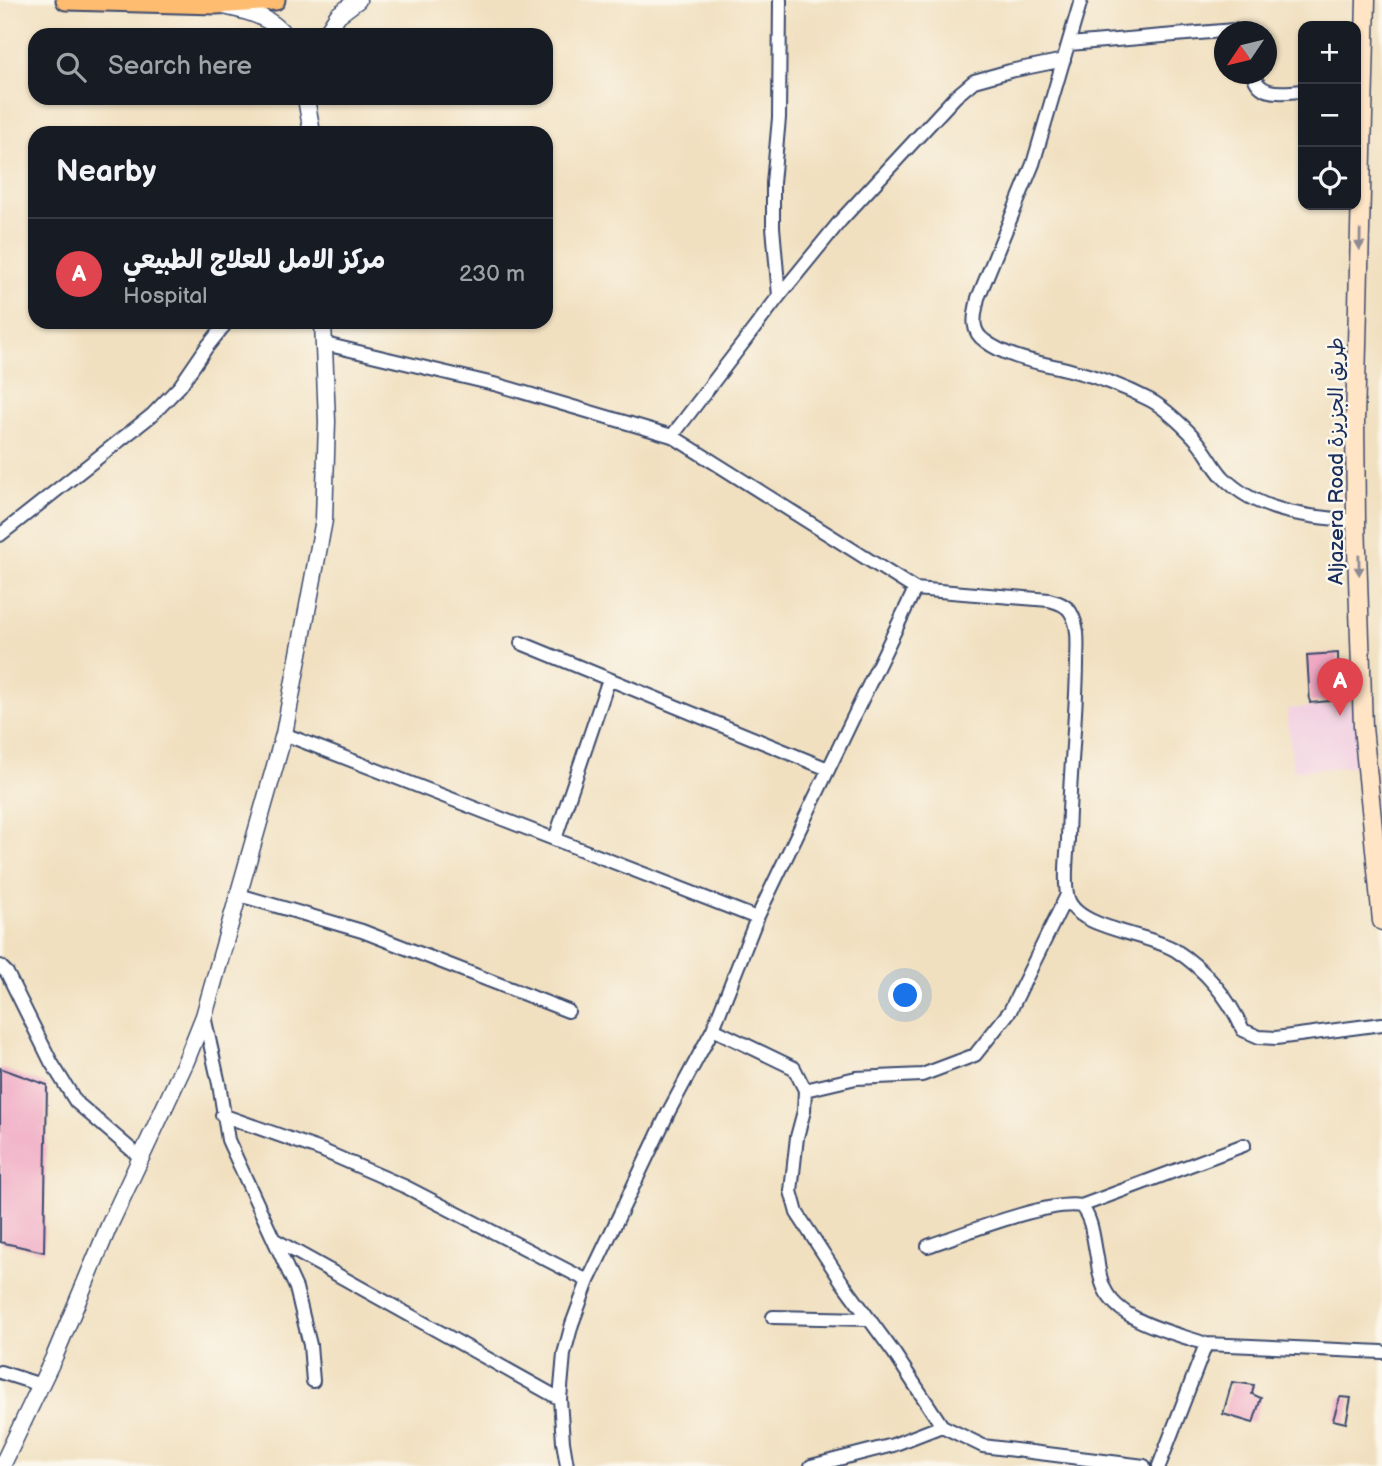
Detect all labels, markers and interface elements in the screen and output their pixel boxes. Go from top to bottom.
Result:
north arrow [1214,21,1277,84]
map controls [1298,21,1361,210]
button: + [1298,21,1361,84]
search box [28,28,553,105]
icon: search [52,48,90,86]
text: Search here [108,51,252,82]
button: − [1298,84,1361,147]
button: locate [1298,147,1361,210]
text: Nearby [56,154,156,190]
one-way arrow [1354,229,1366,251]
text: مركز الامل للعلاج الطبيعي [123,245,385,276]
text: A [72,260,86,288]
text: 230 m [459,260,525,288]
text: Hospital [123,282,208,310]
street label: Aljazera Road طريق الجزيزة [1324,337,1349,585]
one-way arrow [1353,554,1364,576]
pin: A [1317,658,1363,716]
your location [888,978,922,1012]

